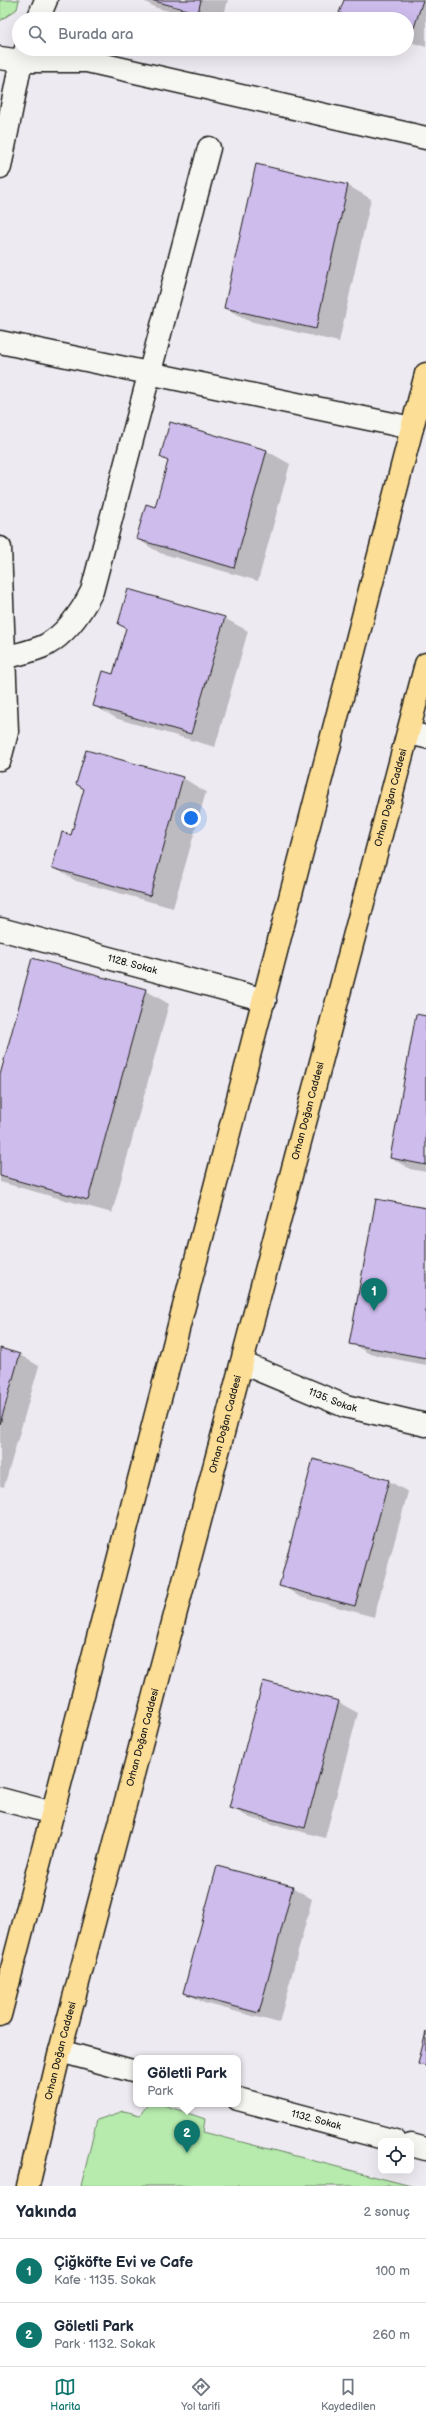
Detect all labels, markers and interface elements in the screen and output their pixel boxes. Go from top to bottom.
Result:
search box [12,12,414,56]
icon: search [26,23,48,45]
text: Burada ara [58,25,133,44]
street label: Orhan Doğan Caddesi [372,747,409,848]
your location [181,808,201,828]
street label: 1128. Sokak [106,952,159,977]
street label: Orhan Doğan Caddesi [289,1061,327,1161]
pin: 1 [361,1278,387,1311]
street label: Orhan Doğan Caddesi [207,1374,244,1475]
street label: 1135. Sokak [307,1385,358,1415]
street label: Orhan Doğan Caddesi [124,1687,161,1788]
street label: Orhan Doğan Caddesi [43,2000,79,2101]
popup [133,2055,241,2107]
text: Göletli Park [147,2064,227,2083]
text: Park [147,2083,173,2099]
street label: 1132. Sokak [290,2108,343,2132]
pin: 2 [174,2120,200,2153]
map controls [378,2138,414,2174]
button: locate [378,2138,414,2174]
text: Yakında [16,2202,77,2222]
text: 2 sonuç [364,2204,410,2220]
text: Çiğköfte Evi ve Cafe [54,2253,193,2272]
text: 1 [26,2263,32,2279]
text: 100 m [375,2263,410,2279]
text: Kafe · 1135. Sokak [54,2272,156,2288]
text: Göletli Park [54,2317,134,2336]
text: 2 [25,2327,33,2343]
text: 260 m [372,2327,410,2343]
text: Park · 1132. Sokak [54,2336,155,2352]
tab: Harita [50,2376,80,2413]
tab: Yol tarifi [181,2376,220,2413]
tab: Kaydedilen [321,2376,376,2413]

